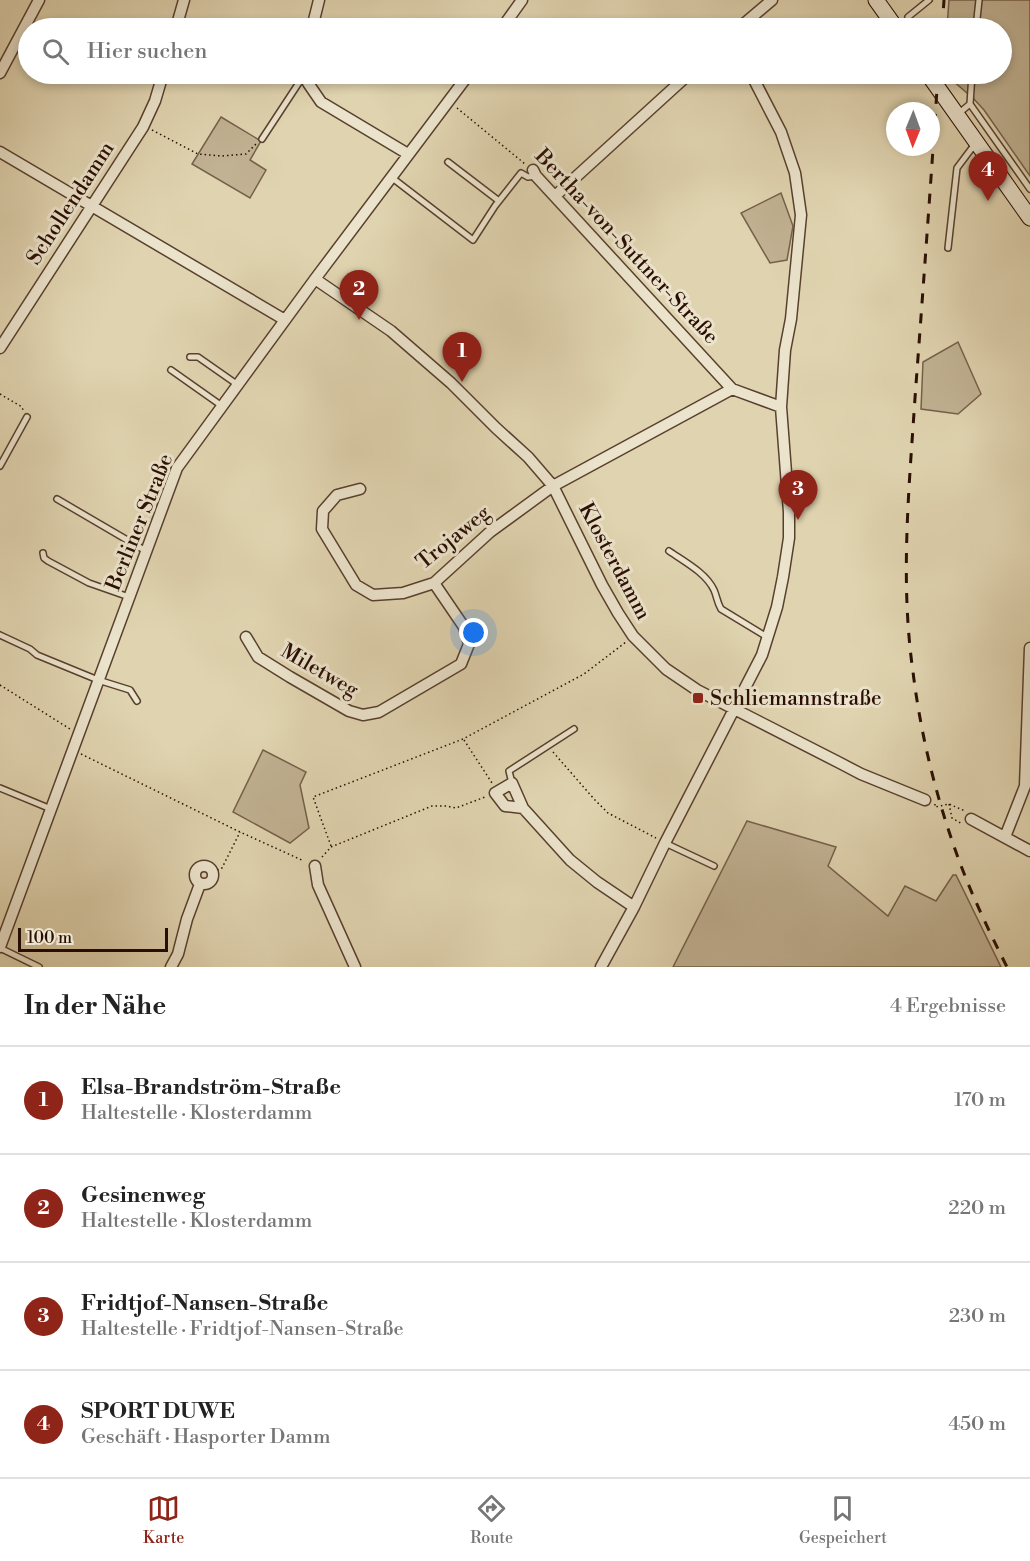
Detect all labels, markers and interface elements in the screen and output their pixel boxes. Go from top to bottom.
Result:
search box [18,18,1012,84]
icon: search [39,35,72,68]
text: Hier suchen [87,38,207,65]
north arrow [886,102,940,156]
street label: Schollendamm [21,137,120,270]
street label: Bertha-von-Suttner-Straße [528,143,724,350]
pin: 4 [968,152,1008,201]
pin: 2 [340,270,378,320]
pin: 1 [442,332,482,382]
street label: Berliner Straße [100,450,179,596]
pin: 3 [778,470,818,520]
street label: Klosterdamm [572,498,656,624]
street label: Trojaweg [411,500,496,576]
your location [459,618,488,647]
street label: Miletweg [276,638,363,704]
place label: Schliemannstraße [710,686,882,712]
marker: Schliemannstraße [691,691,705,705]
scale bar [18,925,168,953]
text: 100 m [27,928,72,948]
text: In der Nähe [24,990,166,1022]
text: 4 Ergebnisse [890,994,1006,1019]
text: Elsa-Brandström-Straße [81,1074,341,1101]
text: 1 [39,1088,48,1113]
text: 170 m [954,1088,1006,1113]
text: Haltestelle · Klosterdamm [81,1101,312,1126]
text: Gesinenweg [81,1182,205,1209]
text: 2 [37,1196,50,1221]
text: 220 m [948,1196,1006,1221]
text: Haltestelle · Klosterdamm [81,1209,312,1234]
text: Fridtjof-Nansen-Straße [81,1290,328,1317]
text: 3 [37,1304,50,1329]
text: 230 m [949,1304,1006,1329]
text: Haltestelle · Fridtjof-Nansen-Straße [81,1317,404,1342]
text: SPORT DUWE [81,1398,235,1425]
text: 4 [37,1412,50,1437]
text: 450 m [948,1412,1006,1437]
text: Geschäft · Hasporter Damm [81,1425,331,1450]
tab: Karte [143,1492,184,1548]
tab: Route [470,1492,513,1548]
tab: Gespeichert [799,1492,887,1548]

